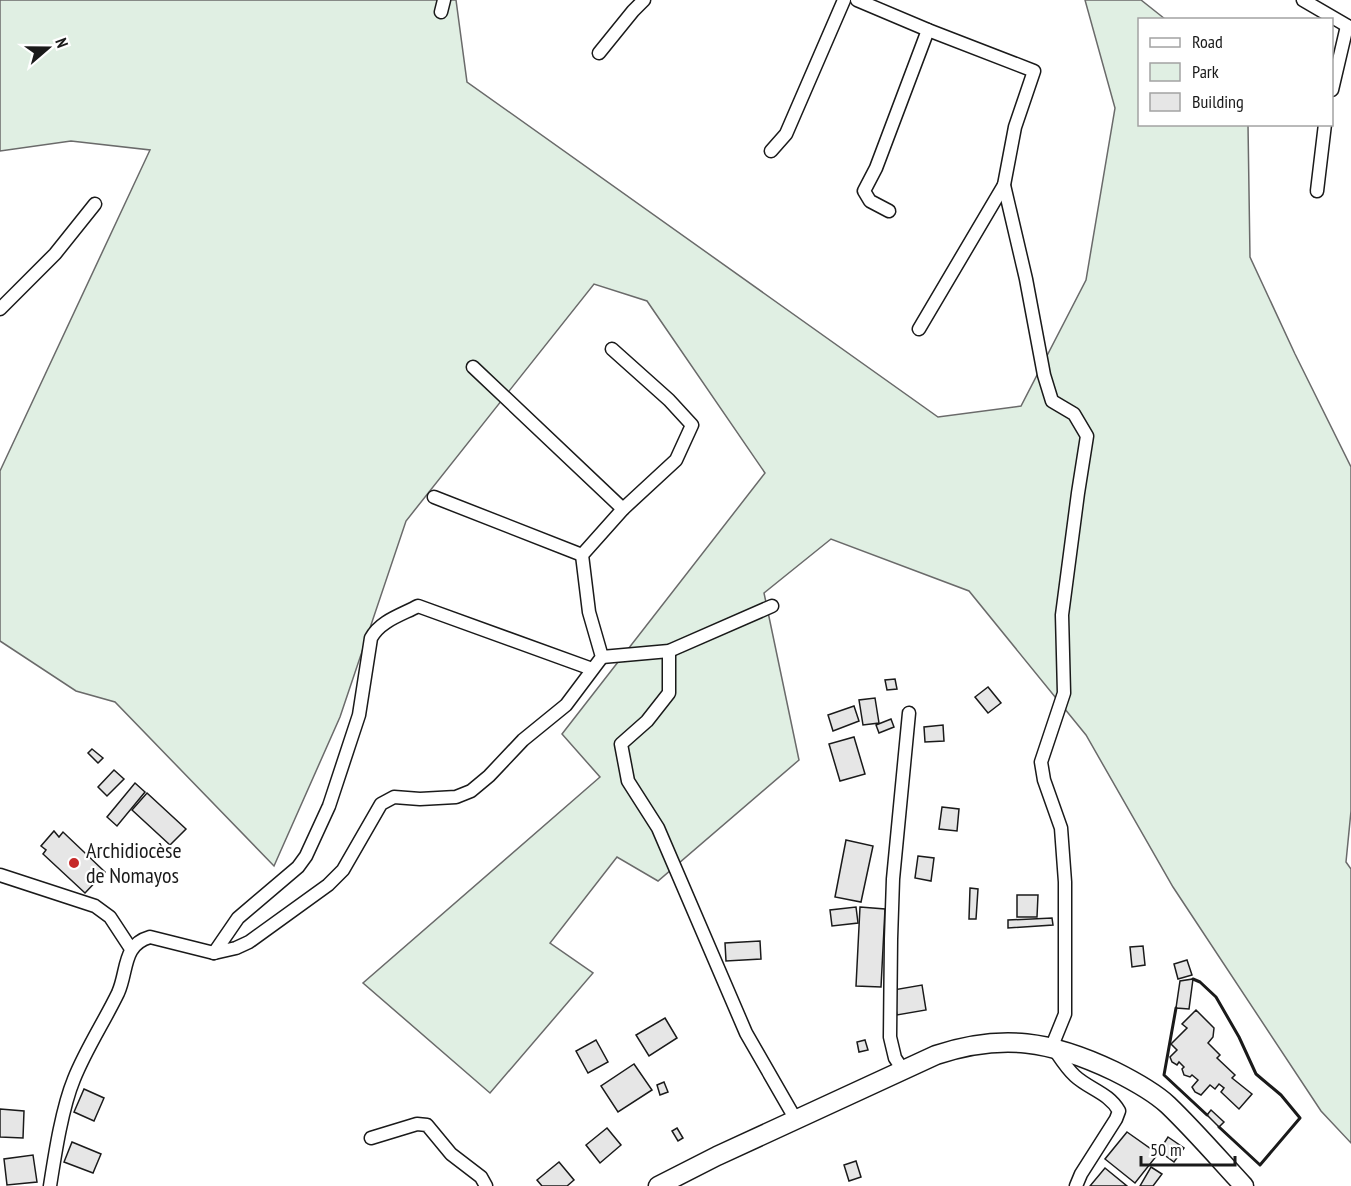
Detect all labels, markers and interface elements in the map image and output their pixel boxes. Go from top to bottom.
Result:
north arrow [18,18,78,78]
legend [1138,18,1333,126]
text: Road [1192,30,1223,53]
text: N [51,35,73,50]
text: Park [1192,60,1219,83]
text: Building [1192,90,1244,113]
place label: Archidiocèse de Nomayos [86,836,182,889]
marker: Archidiocèse de Nomayos [67,856,81,870]
scale bar [1141,1129,1236,1167]
text: 50 m [1150,1138,1182,1161]

